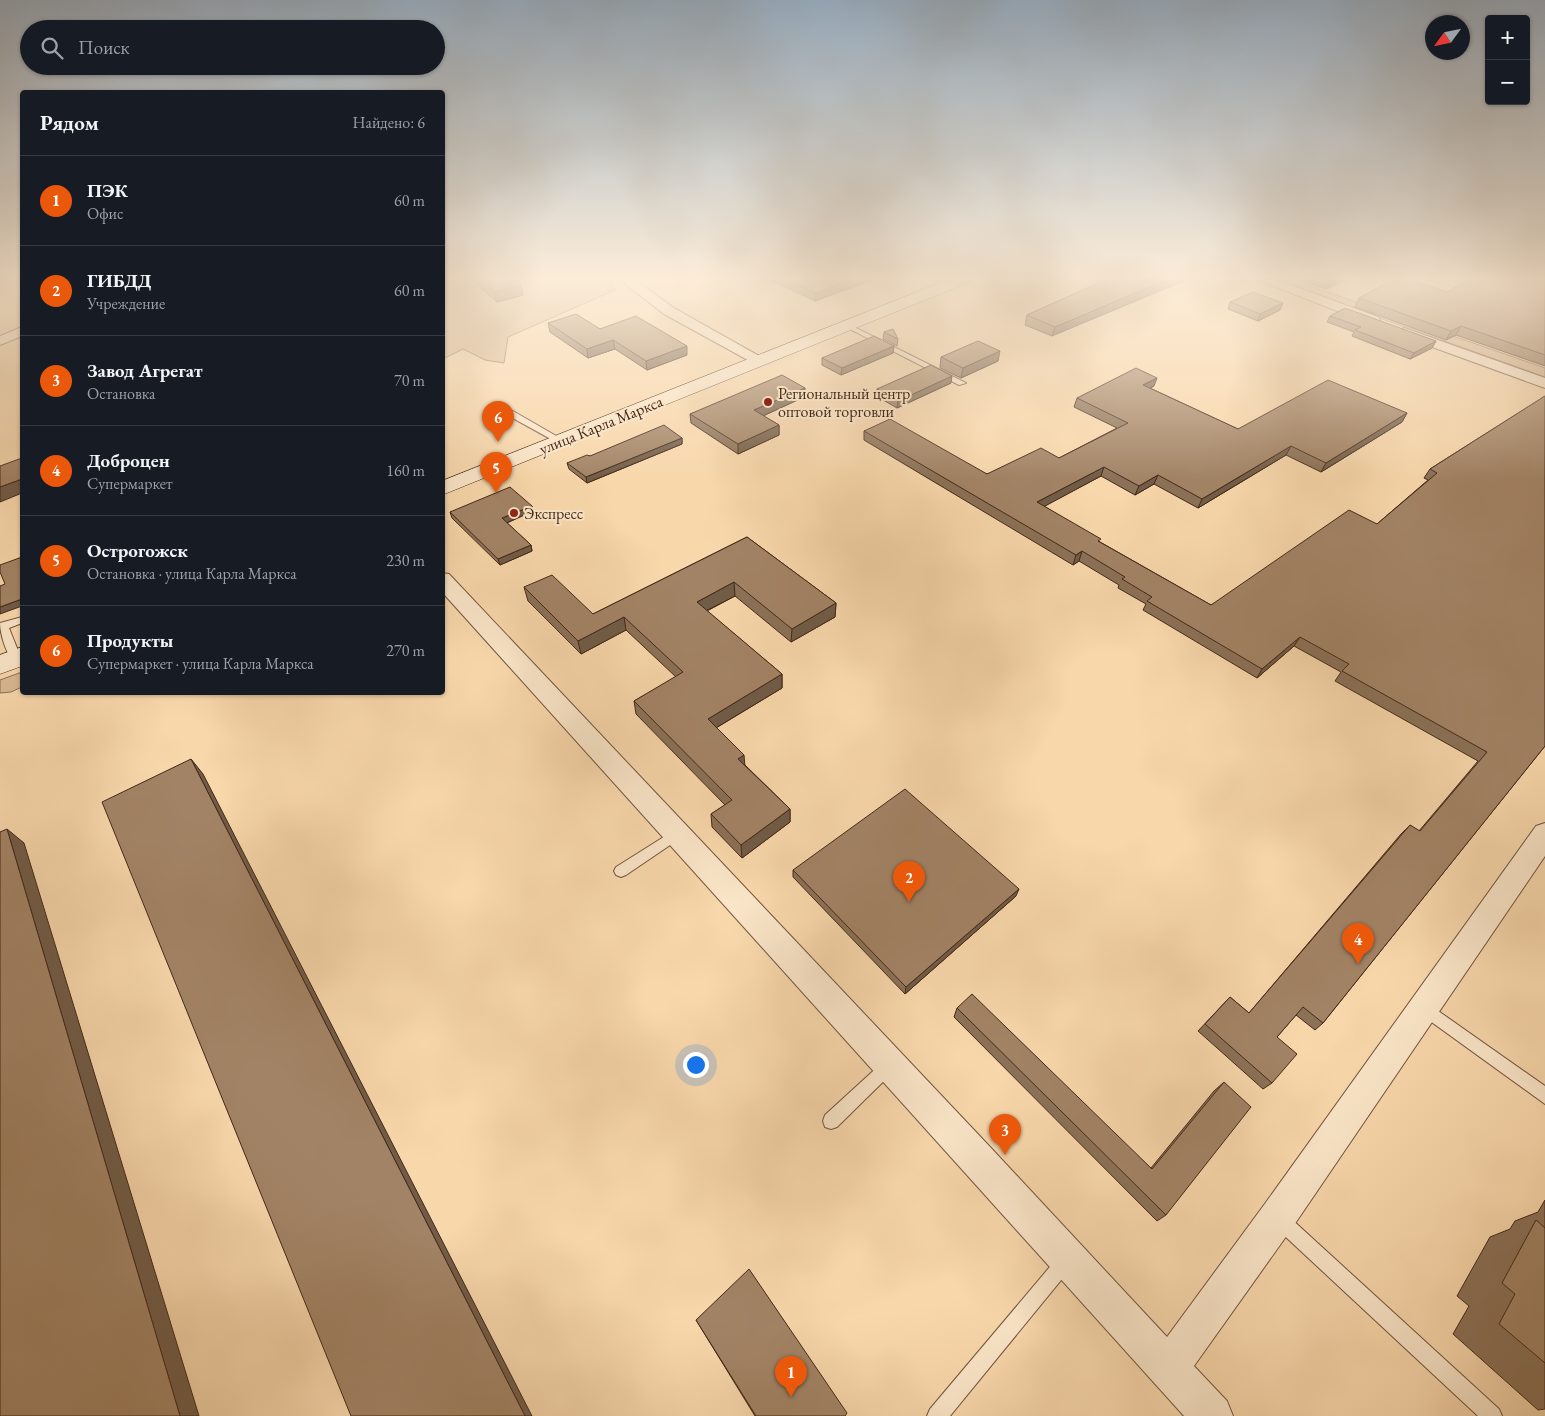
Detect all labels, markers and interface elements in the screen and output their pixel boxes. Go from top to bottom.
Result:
north arrow [1425,15,1470,60]
map controls [1485,15,1530,105]
button: + [1485,15,1530,60]
search box [20,20,445,75]
icon: search [38,34,66,62]
text: Поиск [78,35,130,60]
button: − [1485,60,1530,105]
text: Рядом [40,109,99,136]
text: Найдено: 6 [353,112,425,133]
text: ПЭК [87,178,128,203]
text: 1 [52,190,60,211]
text: 60 m [394,190,425,211]
text: Офис [87,203,124,224]
text: ГИБДД [87,268,151,293]
text: 2 [52,280,60,301]
text: 60 m [394,280,425,301]
text: Учреждение [87,293,165,314]
text: Завод Агрегат [87,358,203,383]
text: 3 [52,370,60,391]
text: 70 m [394,370,425,391]
text: Остановка [87,383,156,404]
place label: Региональный центр оптовой торговли [778,383,910,422]
street label: улица Карла Маркса [536,390,666,459]
marker: Региональный центр оптовой торговли [762,396,774,408]
pin: 6 [482,401,514,442]
text: Доброцен [87,448,170,473]
pin: 5 [480,452,512,493]
text: 4 [52,460,60,481]
text: 160 m [386,460,425,481]
text: Супермаркет [87,473,173,494]
place label: Экспресс [524,503,583,524]
marker: Экспресс [508,507,520,519]
text: Острогожск [87,538,188,563]
text: 5 [52,550,60,571]
text: 230 m [386,550,425,571]
text: Остановка · улица Карла Маркса [87,563,297,584]
text: Продукты [87,628,173,653]
text: 6 [52,640,60,661]
text: 270 m [386,640,425,661]
text: Супермаркет · улица Карла Маркса [87,653,314,674]
pin: 2 [893,861,925,902]
pin: 4 [1342,923,1374,964]
your location [683,1052,709,1078]
pin: 3 [989,1114,1021,1155]
pin: 1 [775,1356,807,1397]

